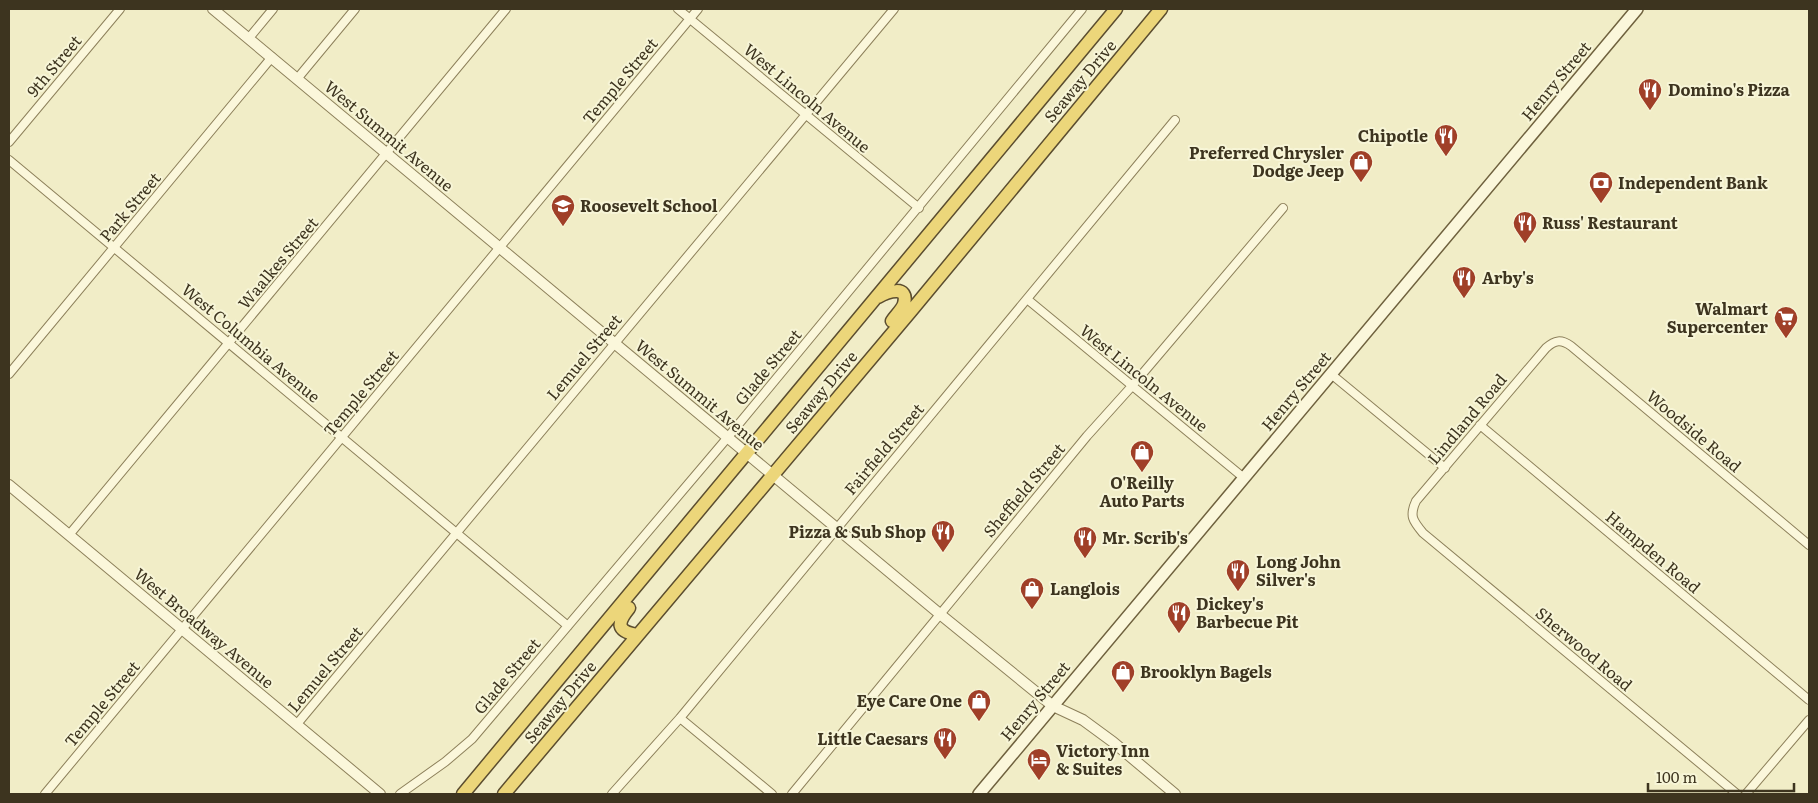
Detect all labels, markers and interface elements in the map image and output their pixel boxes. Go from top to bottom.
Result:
street label: 9th Street [20,29,87,102]
street label: Temple Street [576,32,663,129]
street label: Seaway Drive [1037,34,1121,127]
street label: Henry Street [1515,35,1596,125]
street label: West Lincoln Avenue [739,37,876,158]
street label: West Summit Avenue [320,74,459,196]
restaurant icon: Domino's Pizza [1637,77,1663,111]
place label: Domino's Pizza [1668,77,1791,101]
place label: Chipotle [1358,123,1428,147]
restaurant icon: Chipotle [1433,123,1459,157]
place label: Preferred Chrysler Dodge Jeep [1189,140,1344,182]
shop icon: Preferred Chrysler Dodge Jeep [1348,149,1374,183]
street label: Park Street [93,166,166,246]
bank icon: Independent Bank [1588,170,1614,204]
place label: Independent Bank [1618,170,1768,194]
school or university icon: Roosevelt School [550,193,576,227]
place label: Roosevelt School [580,193,718,217]
restaurant icon: Russ' Restaurant [1512,210,1538,244]
place label: Russ' Restaurant [1542,210,1678,234]
street label: Waalkes Street [231,211,323,314]
restaurant icon: Arby's [1451,265,1477,299]
place label: Arby's [1482,265,1534,289]
street label: West Columbia Avenue [177,277,326,408]
place label: Walmart Supercenter [1667,296,1768,338]
supermarket icon: Walmart Supercenter [1773,305,1799,339]
street label: Lemuel Street [540,308,627,405]
street label: West Lincoln Avenue [1075,318,1214,437]
street label: Glade Street [728,323,807,410]
street label: West Summit Avenue [631,333,770,455]
street label: Temple Street [317,344,404,441]
street label: Seaway Drive [778,345,862,438]
street label: Henry Street [1255,345,1336,435]
street label: Lindland Road [1421,368,1512,469]
street label: Woodside Road [1642,383,1747,477]
street label: Fairfield Street [838,397,929,499]
street label: Sheffield Street [977,437,1070,542]
shop icon: O'Reilly Auto Parts [1129,439,1155,473]
place label: O'Reilly Auto Parts [1100,470,1184,512]
street label: Hampden Road [1601,504,1707,598]
place label: Pizza & Sub Shop [789,519,926,543]
restaurant icon: Pizza & Sub Shop [930,519,956,553]
restaurant icon: Mr. Scrib's [1072,525,1098,559]
place label: Mr. Scrib's [1102,525,1188,549]
place label: Long John Silver's [1256,549,1341,591]
restaurant icon: Long John Silver's [1225,558,1251,592]
street label: West Broadway Avenue [129,561,280,693]
shop icon: Langlois [1019,576,1045,610]
place label: Langlois [1050,576,1120,600]
place label: Dickey's Barbecue Pit [1196,591,1299,633]
restaurant icon: Dickey's Barbecue Pit [1166,600,1192,634]
street label: Sherwood Road [1531,601,1638,696]
street label: Lemuel Street [281,620,368,717]
street label: Glade Street [467,632,546,719]
street label: Temple Street [58,655,145,752]
street label: Seaway Drive [517,655,601,748]
street label: Henry Street [994,655,1075,745]
shop icon: Brooklyn Bagels [1110,659,1136,693]
place label: Brooklyn Bagels [1140,659,1272,683]
place label: Eye Care One [856,688,962,712]
shop icon: Eye Care One [966,688,992,722]
place label: Little Caesars [817,726,928,750]
restaurant icon: Little Caesars [932,726,958,760]
place label: Victory Inn & Suites [1056,738,1150,780]
hotel icon: Victory Inn & Suites [1026,747,1052,781]
scale bar [1648,760,1794,792]
text: 100 m [1656,765,1697,788]

